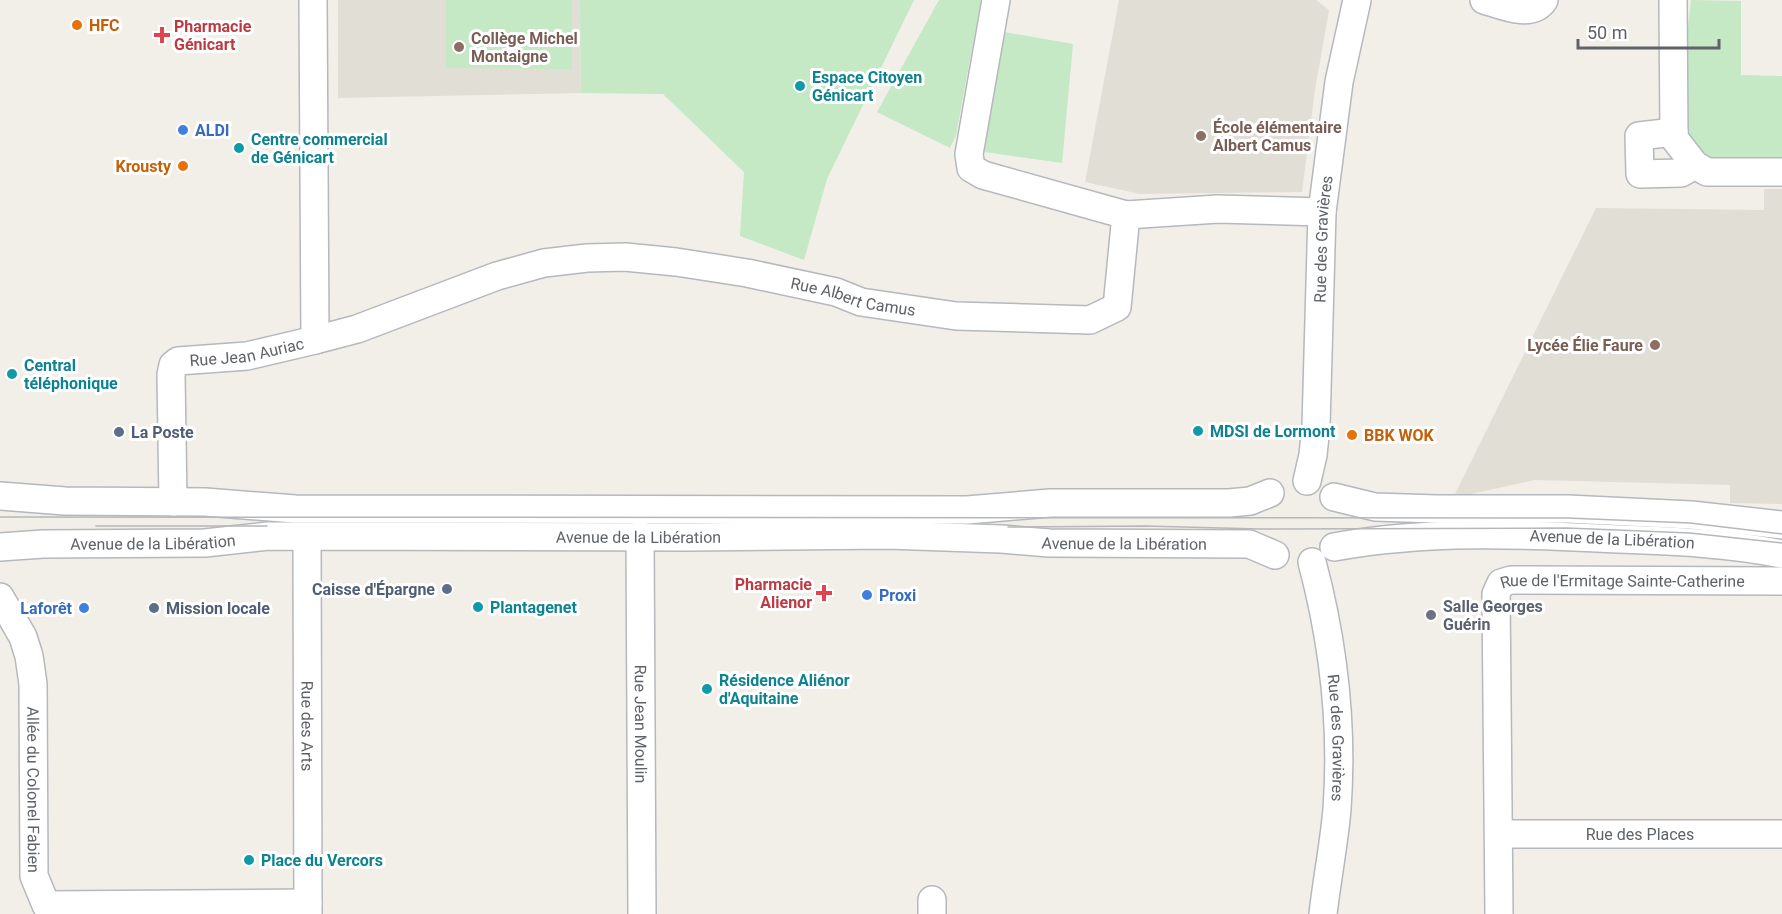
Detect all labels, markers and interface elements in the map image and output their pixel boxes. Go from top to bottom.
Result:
scale bar [1578,12,1719,50]
place label: HFC [89,16,120,35]
place label: Pharmacie Génicart [174,17,252,54]
marker: HFC [70,18,84,32]
text: 50 m [1587,22,1627,43]
marker: Pharmacie Génicart [155,28,169,42]
place label: Collège Michel Montaigne [471,29,578,66]
marker: Collège Michel Montaigne [452,40,466,54]
place label: Espace Citoyen Génicart [812,68,922,105]
marker: Espace Citoyen Génicart [793,79,807,93]
place label: École élémentaire Albert Camus [1213,118,1342,155]
place label: ALDI [195,121,229,140]
marker: ALDI [176,123,190,137]
marker: École élémentaire Albert Camus [1194,129,1208,143]
place label: Centre commercial de Génicart [251,130,388,167]
marker: Centre commercial de Génicart [232,141,246,155]
place label: Krousty [116,157,172,176]
marker: Krousty [176,159,190,173]
street label: Rue des Gravières [1310,174,1336,303]
street label: Rue Albert Camus [789,273,917,319]
street label: Rue Jean Auriac [189,333,306,370]
place label: Lycée Élie Faure [1527,336,1643,355]
marker: Lycée Élie Faure [1648,338,1662,352]
place label: Central téléphonique [24,356,118,393]
marker: Central téléphonique [5,367,19,381]
place label: MDSI de Lormont [1210,422,1336,441]
place label: La Poste [131,423,194,442]
marker: MDSI de Lormont [1191,424,1205,438]
marker: La Poste [112,425,126,439]
place label: BBK WOK [1364,426,1435,445]
marker: BBK WOK [1345,428,1359,442]
street label: Avenue de la Libération [1529,526,1695,552]
street label: Avenue de la Libération [556,527,721,547]
street label: Avenue de la Libération [70,530,236,553]
street label: Avenue de la Libération [1041,533,1207,553]
street label: Rue de l'Ermitage Sainte-Catherine [1498,570,1745,592]
place label: Pharmacie Alienor [735,575,812,612]
place label: Caisse d'Épargne [312,580,435,599]
marker: Caisse d'Épargne [440,582,454,596]
marker: Pharmacie Alienor [817,586,831,600]
place label: Proxi [879,586,916,605]
marker: Proxi [860,588,874,602]
place label: Salle Georges Guérin [1443,597,1543,634]
place label: Plantagenet [490,598,577,617]
place label: Laforêt [20,599,73,618]
place label: Mission locale [166,599,270,618]
marker: Plantagenet [471,600,485,614]
marker: Laforêt [77,601,91,615]
marker: Mission locale [147,601,161,615]
marker: Salle Georges Guérin [1424,608,1438,622]
street label: Rue Jean Moulin [631,665,651,783]
place label: Résidence Aliénor d'Aquitaine [719,671,850,708]
street label: Rue des Gravières [1324,673,1348,802]
street label: Rue des Arts [298,681,317,771]
marker: Résidence Aliénor d'Aquitaine [700,682,714,696]
street label: Allée du Colonel Fabien [24,706,43,873]
street label: Rue des Places [1586,825,1694,844]
place label: Place du Vercors [261,851,383,870]
marker: Place du Vercors [242,853,256,867]

